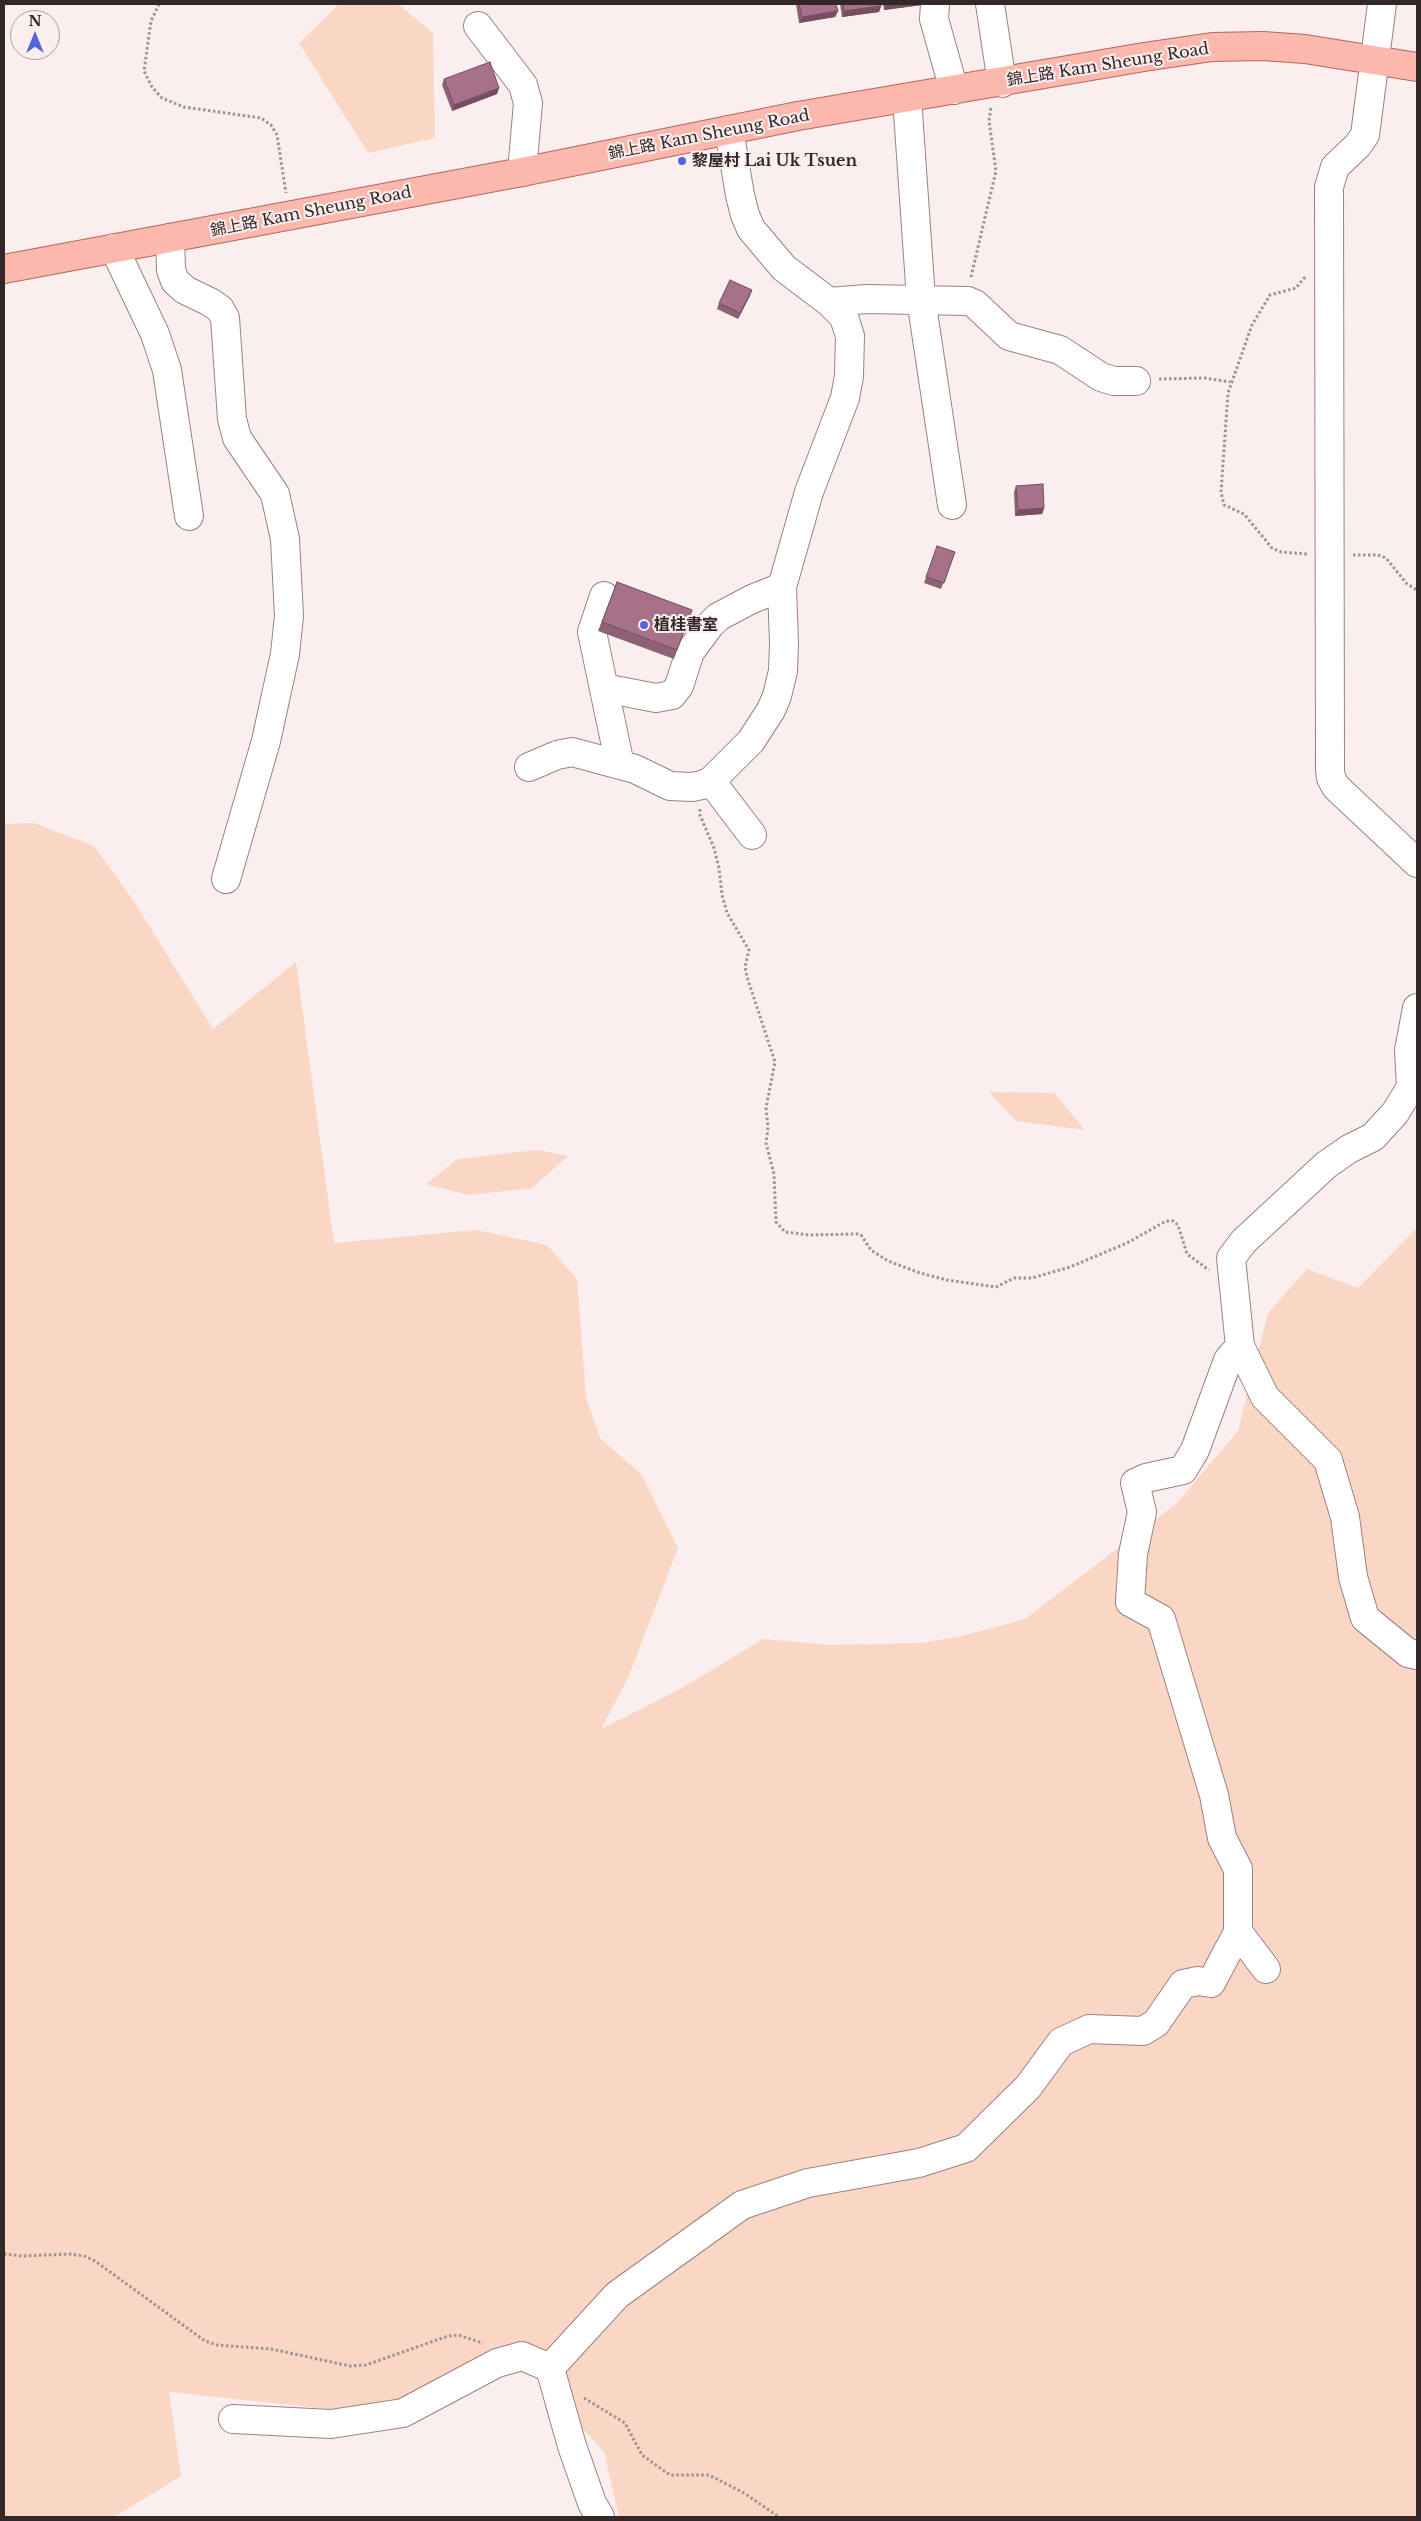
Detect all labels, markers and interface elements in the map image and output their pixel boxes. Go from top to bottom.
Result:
north arrow [10,10,60,60]
text: N [28,12,42,30]
street label: 錦上路 Kam Sheung Road [1005,40,1211,90]
street label: 錦上路 Kam Sheung Road [607,106,811,164]
place label: 黎屋村 Lai Uk Tsuen [692,151,857,171]
marker: 黎屋村 Lai Uk Tsuen [676,155,688,167]
street label: 錦上路 Kam Sheung Road [209,183,413,241]
place label: 植桂書室 [654,615,718,635]
marker: 植桂書室 [638,619,650,631]

